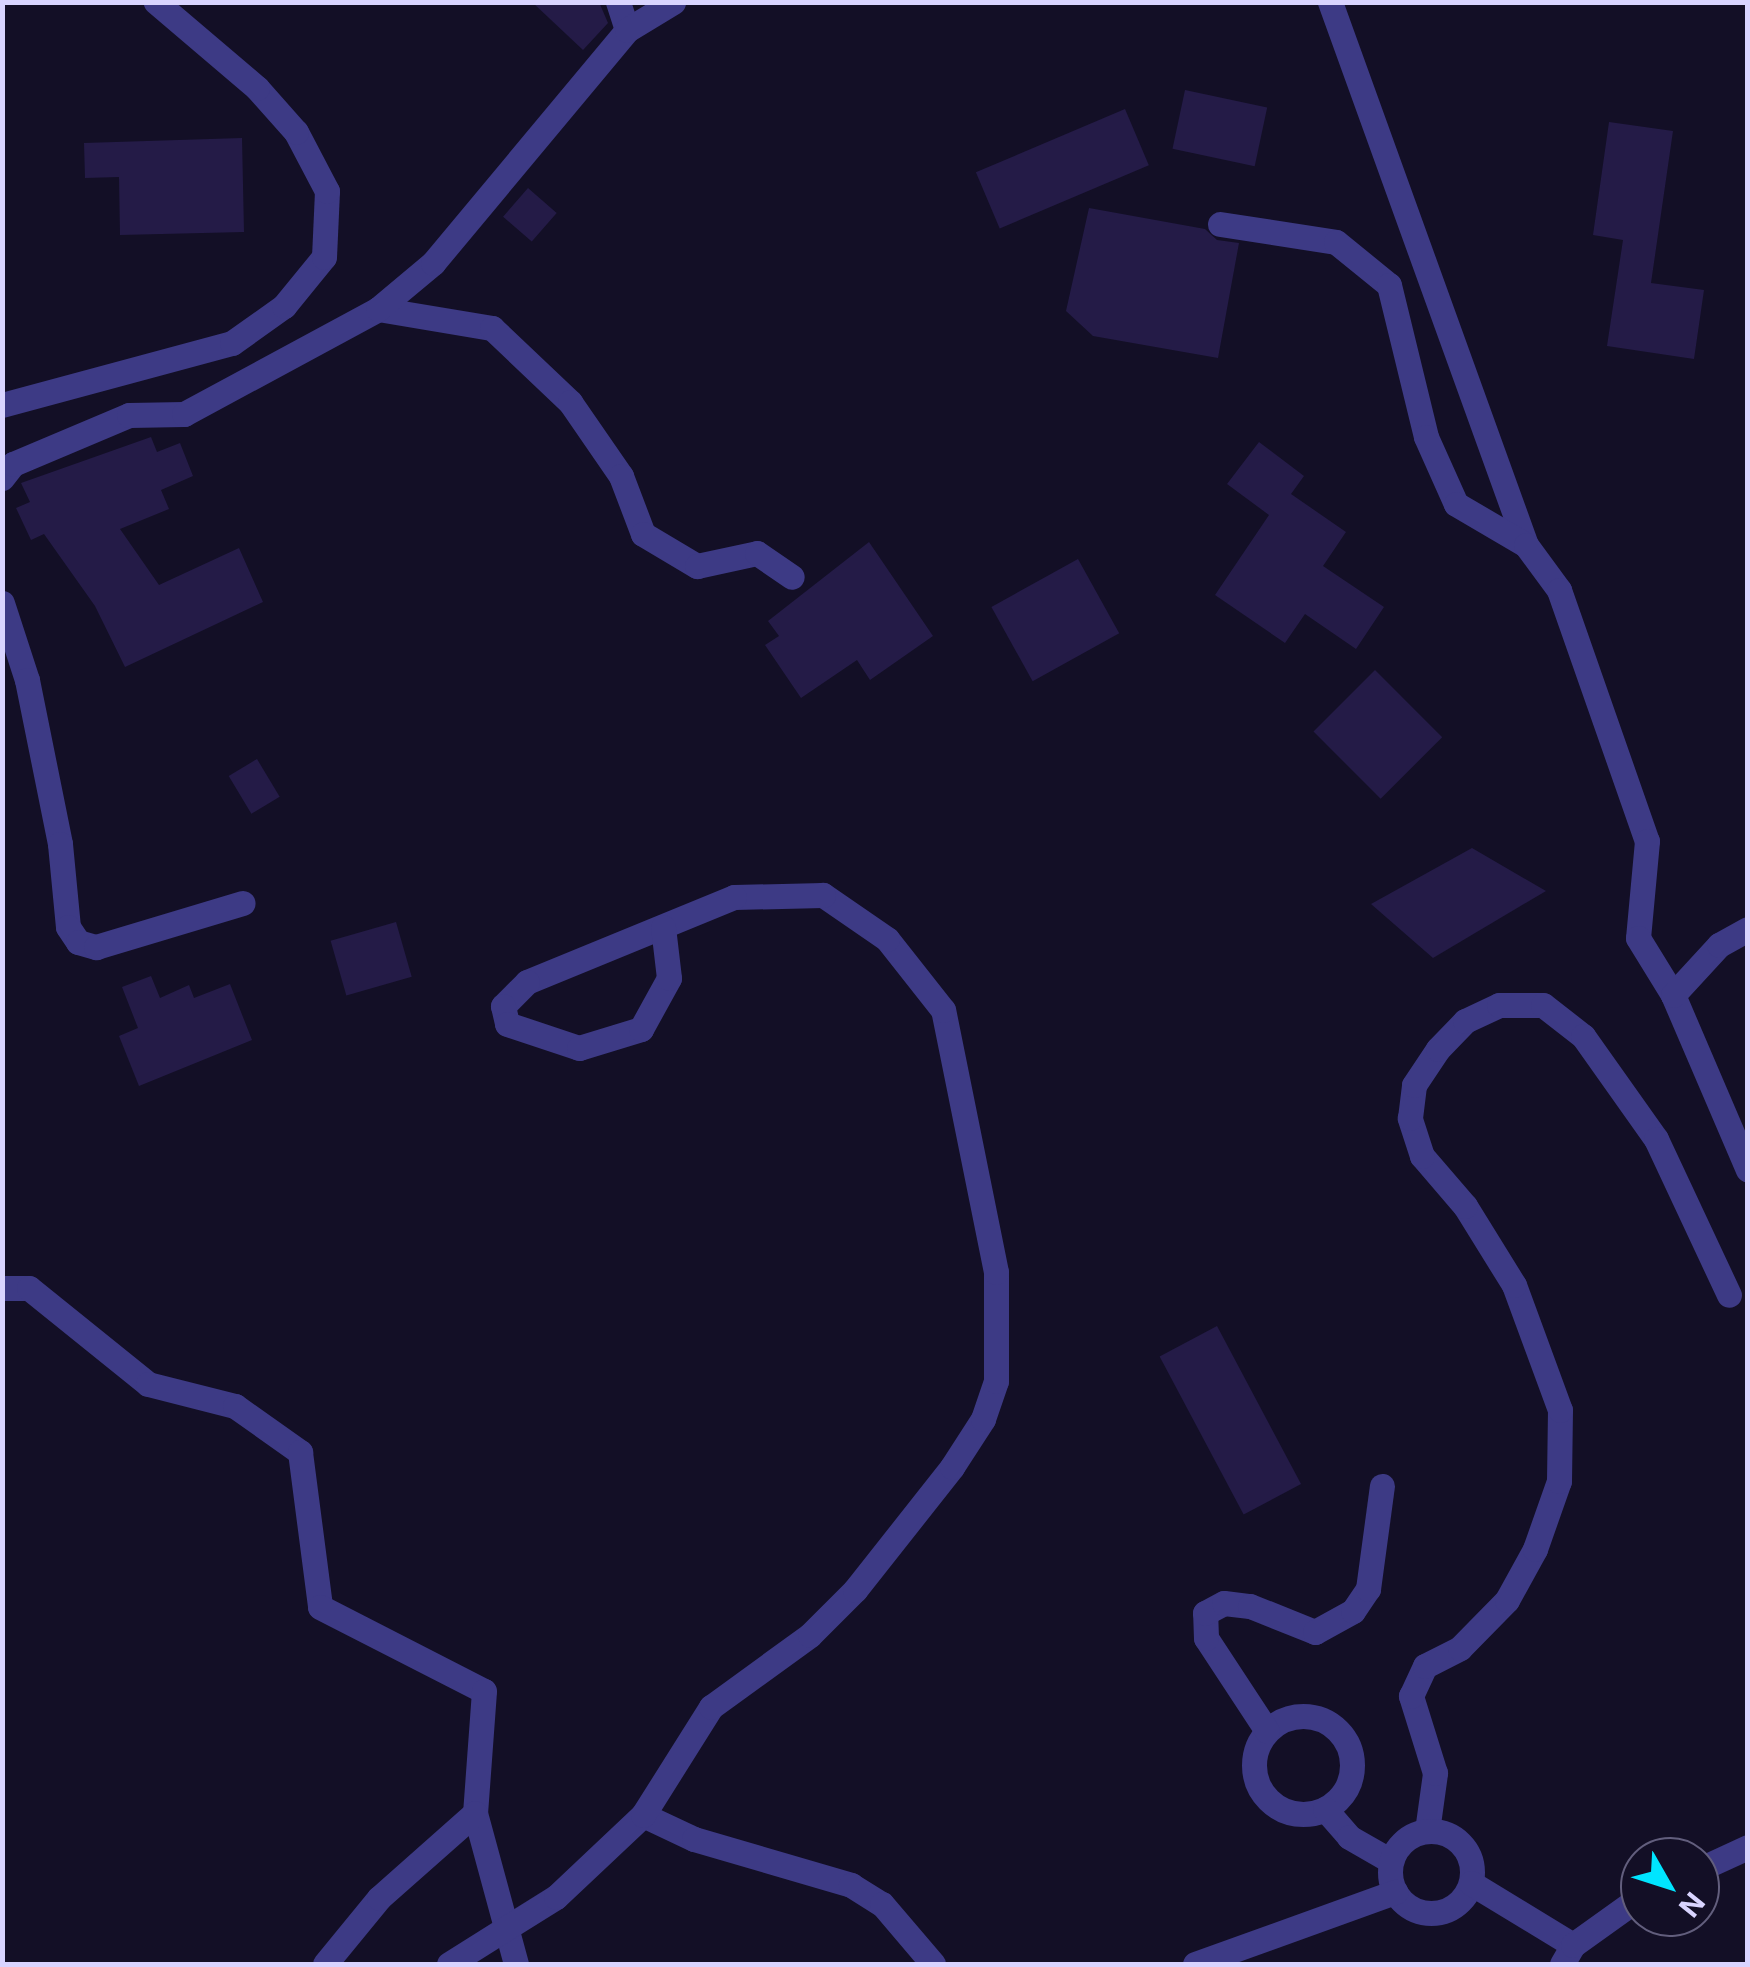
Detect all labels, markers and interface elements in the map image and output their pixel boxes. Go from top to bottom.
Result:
north arrow [1620,1837,1720,1937]
text: N [1672,1886,1712,1924]

